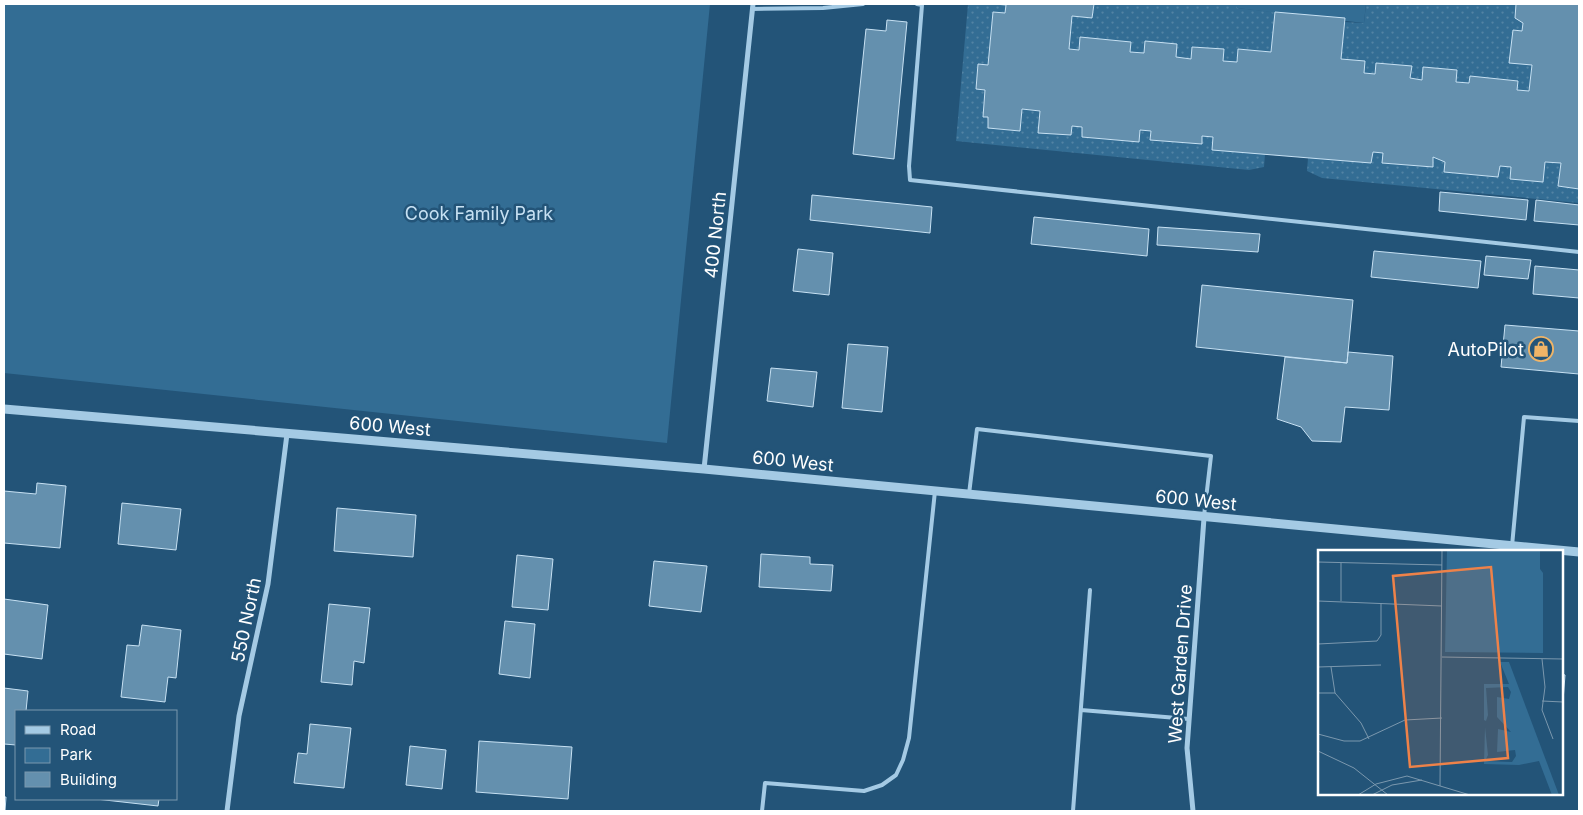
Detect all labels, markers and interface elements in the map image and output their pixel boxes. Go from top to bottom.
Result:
street label: 400 North [700,190,730,280]
park label: Cook Family Park [405,203,553,224]
shop icon: AutoPilot [1528,336,1554,362]
place label: AutoPilot [1448,339,1524,360]
street label: 600 West [348,412,432,440]
street label: 600 West [751,446,835,476]
street label: 600 West [1154,485,1238,515]
inset map [1318,550,1563,795]
street label: 550 North [227,576,265,664]
street label: West Garden Drive [1164,584,1196,744]
legend [15,710,178,800]
text: Road [60,720,96,739]
text: Park [60,745,93,764]
text: Building [60,770,117,789]

